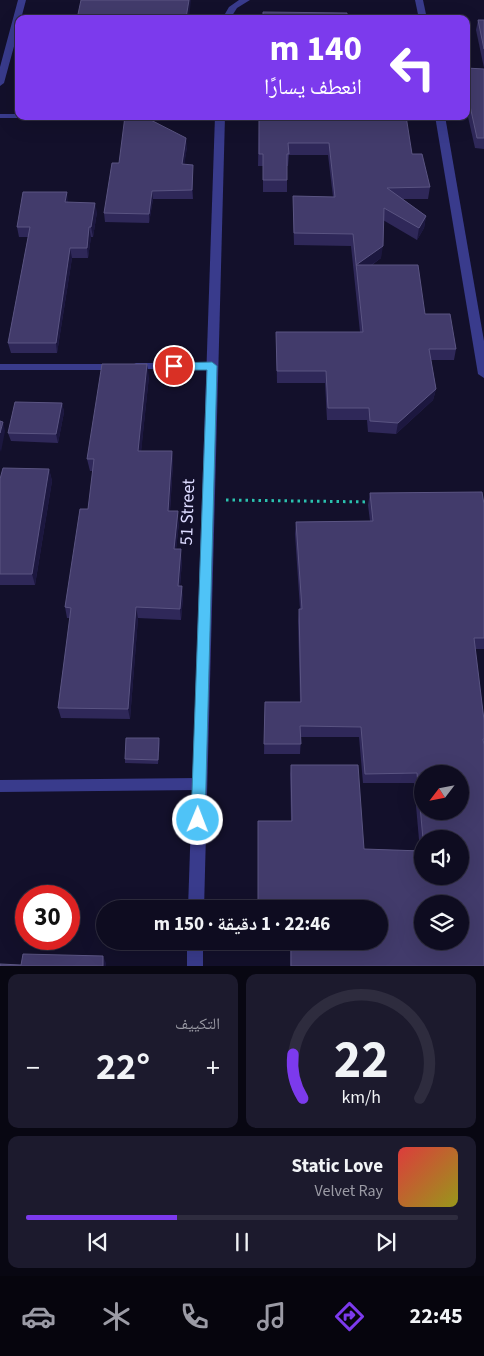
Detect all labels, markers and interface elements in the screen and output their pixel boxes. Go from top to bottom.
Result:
text: 140 m [270,24,362,74]
icon: left [380,35,445,100]
text: انعطف يسارًا [264,71,362,103]
pin [153,345,195,387]
icon: arrive [160,352,188,380]
street label: 51 Street [174,478,201,546]
north arrow [414,765,469,820]
map controls [414,765,469,950]
position arrow [171,793,223,845]
button: sound [414,830,469,885]
speed limit sign: 30 [15,885,80,950]
button: layers [414,895,469,950]
text: 22:46 · 1 دقيقة · 150 m [154,911,330,938]
text: التكييف [175,1013,220,1035]
text: 22 [334,1024,388,1098]
text: 22° [96,1040,150,1094]
text: − [26,1048,40,1088]
text: + [206,1048,220,1088]
text: km/h [341,1085,381,1110]
text: Static Love [292,1153,383,1180]
text: Velvet Ray [315,1180,383,1202]
icon: previous [84,1228,112,1256]
icon: pause [228,1228,256,1256]
icon: next [372,1228,400,1256]
icon: car [21,1299,56,1334]
icon: climate [99,1299,134,1334]
icon: phone [177,1299,212,1334]
icon: music [254,1299,289,1334]
icon: directions [332,1299,367,1334]
text: 22:45 [410,1300,463,1332]

